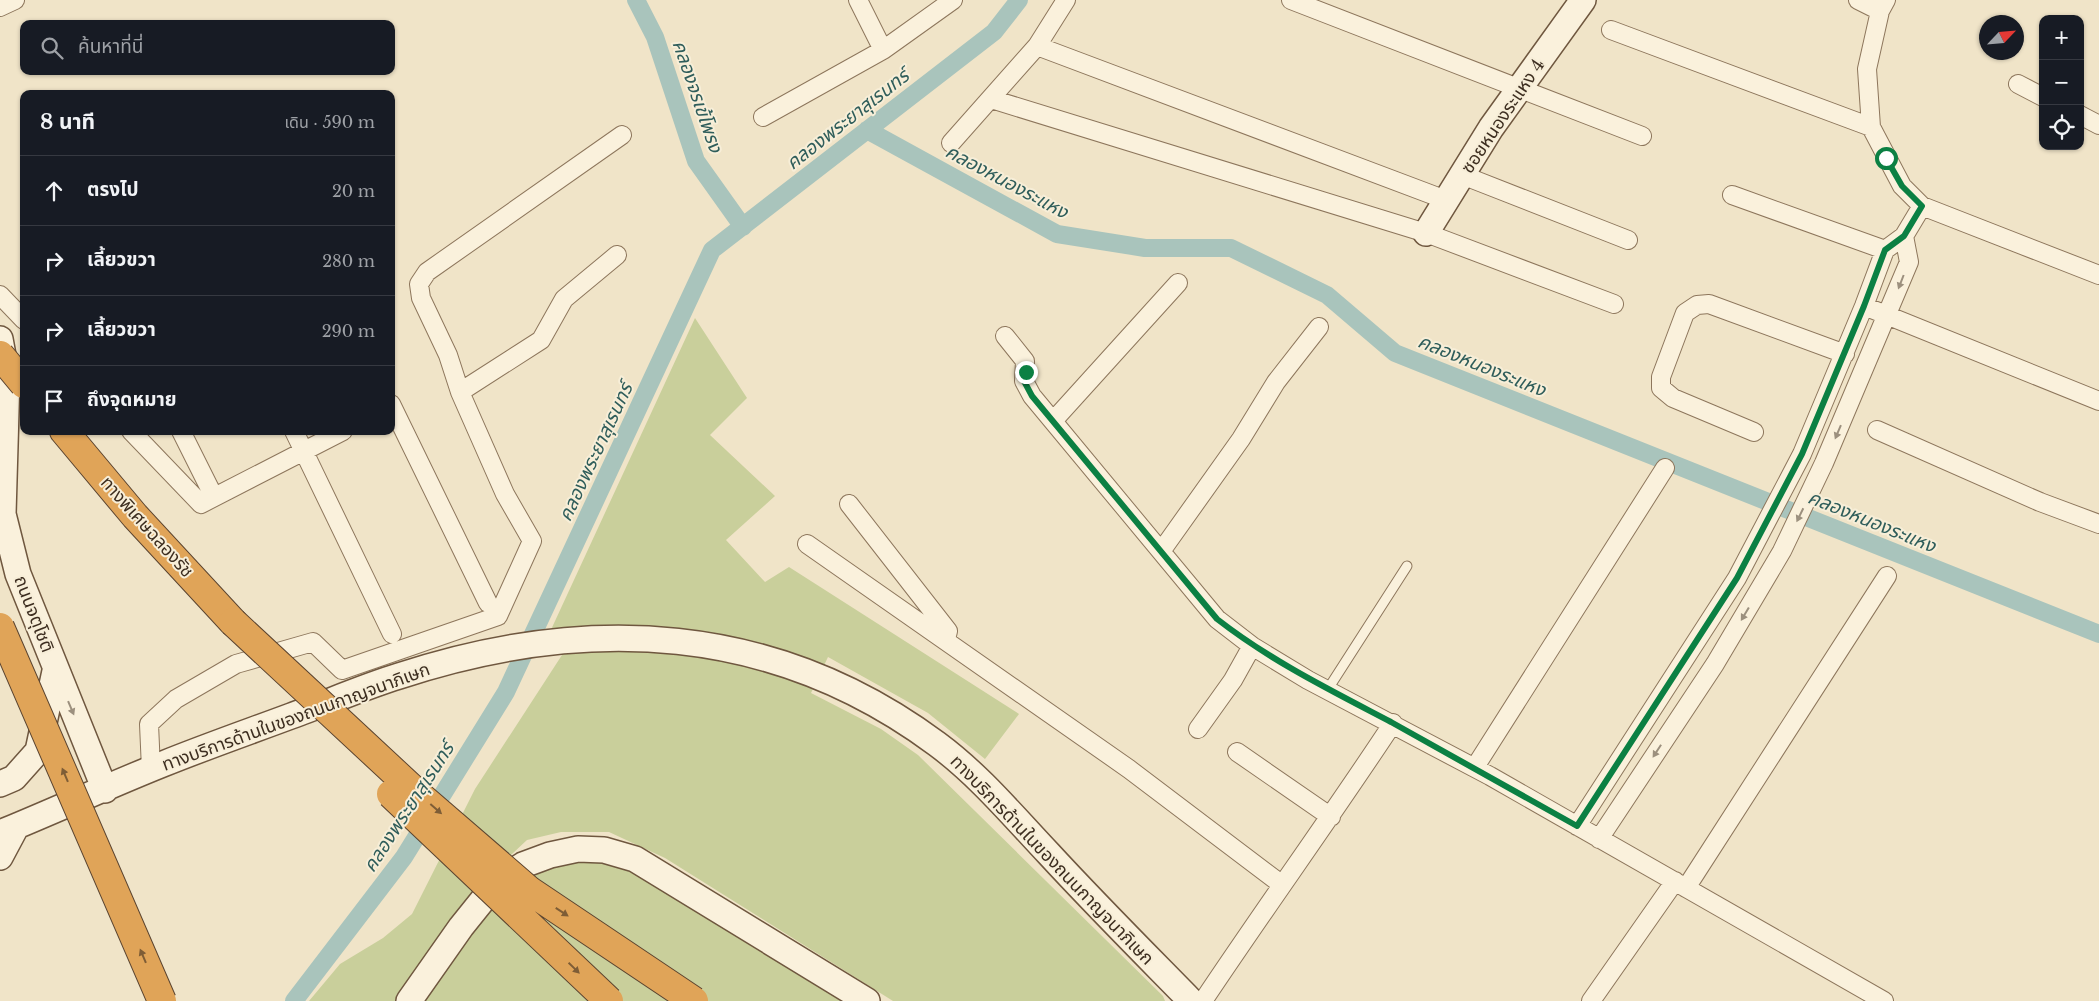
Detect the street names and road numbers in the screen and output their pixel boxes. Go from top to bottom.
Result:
street label: ซอยหนองระแหง 4 [1457,54,1549,178]
street label: ทางพิเศษฉลองรัช [96,472,198,582]
street label: ถนนจตุโชติ [9,572,59,656]
street label: ทางบริการด้านในของถนนกาญจนาภิเษก [159,658,433,776]
street label: ทางบริการด้านในของถนนกาญจนาภิเษก [946,750,1158,970]

